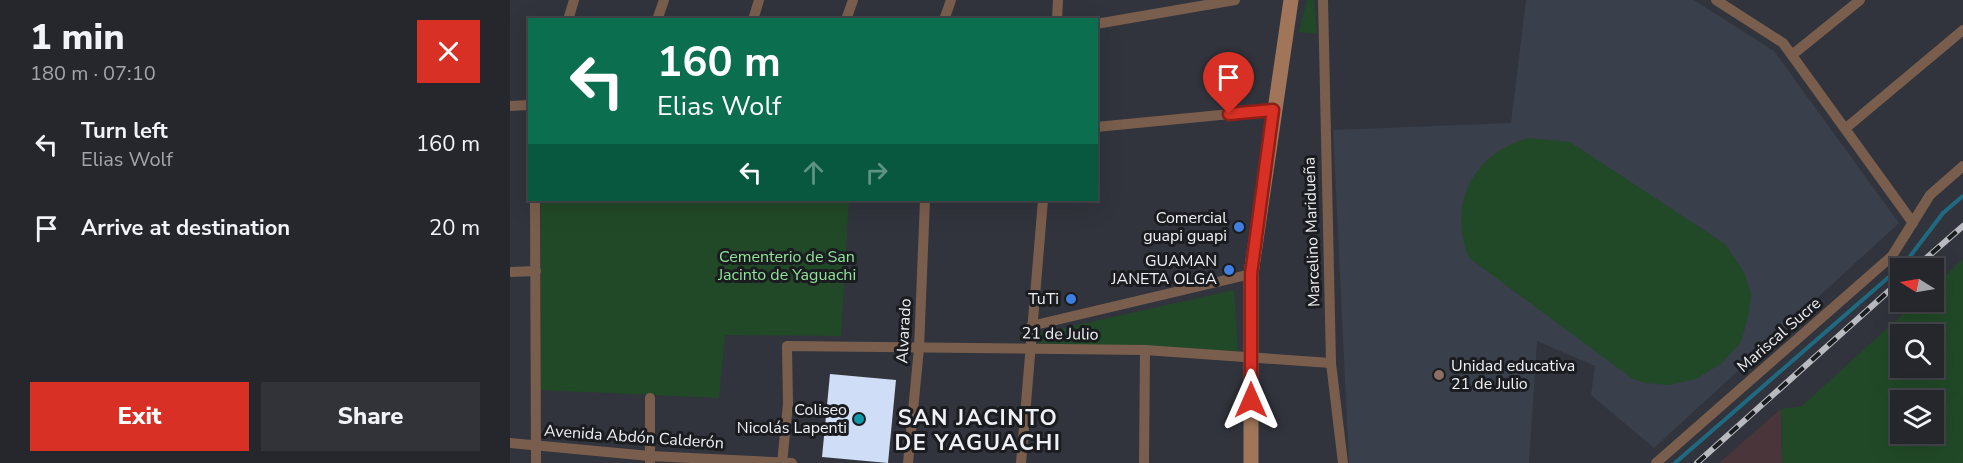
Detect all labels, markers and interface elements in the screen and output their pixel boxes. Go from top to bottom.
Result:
text: 1 min [30,13,125,62]
button: close [417,20,480,83]
text: 160 m [657,34,781,91]
icon: left [558,42,636,120]
pin [1203,52,1254,114]
text: 180 m · 07:10 [30,60,156,87]
icon: arrive [1212,61,1245,94]
text: Elias Wolf [657,88,781,125]
text: Turn left [81,116,168,146]
icon: left [30,128,63,161]
text: 160 m [416,129,480,159]
text: Elias Wolf [81,146,173,173]
icon: left [734,156,767,189]
icon: ahead [797,156,830,189]
icon: right [860,156,893,189]
street label: Marcelino Maridueña [1298,157,1326,307]
place label: Comercial guapi guapi [1143,207,1227,247]
icon: arrive [30,212,63,245]
text: Arrive at destination [81,213,290,243]
text: 20 m [429,213,480,243]
marker: Comercial guapi guapi [1232,220,1246,234]
park label: Cementerio de San Jacinto de Yaguachi [717,246,856,286]
place label: GUAMAN JANETA OLGA [1110,250,1217,290]
north arrow [1890,258,1944,312]
map controls [1890,258,1944,444]
marker: GUAMAN JANETA OLGA [1222,263,1236,277]
place label: TuTi [1028,288,1059,310]
marker: TuTi [1064,292,1078,306]
street label: Mariscal Sucre [1732,292,1826,378]
street label: Alvarado [891,298,917,364]
street label: 21 de Julio [1021,322,1099,346]
button: search [1890,324,1944,378]
place label: Unidad educativa 21 de Julio [1451,355,1575,395]
position arrow [1219,368,1283,432]
marker: Unidad educativa 21 de Julio [1432,368,1446,382]
button: Exit [30,382,249,451]
button: Share [261,382,480,451]
button: layers [1890,390,1944,444]
place label: Coliseo Nicolás Lapenti [737,399,847,439]
district label: SAN JACINTO DE YAGUACHI [894,403,1062,458]
marker: Coliseo Nicolás Lapenti [852,412,866,426]
street label: Avenida Abdón Calderón [543,420,725,454]

